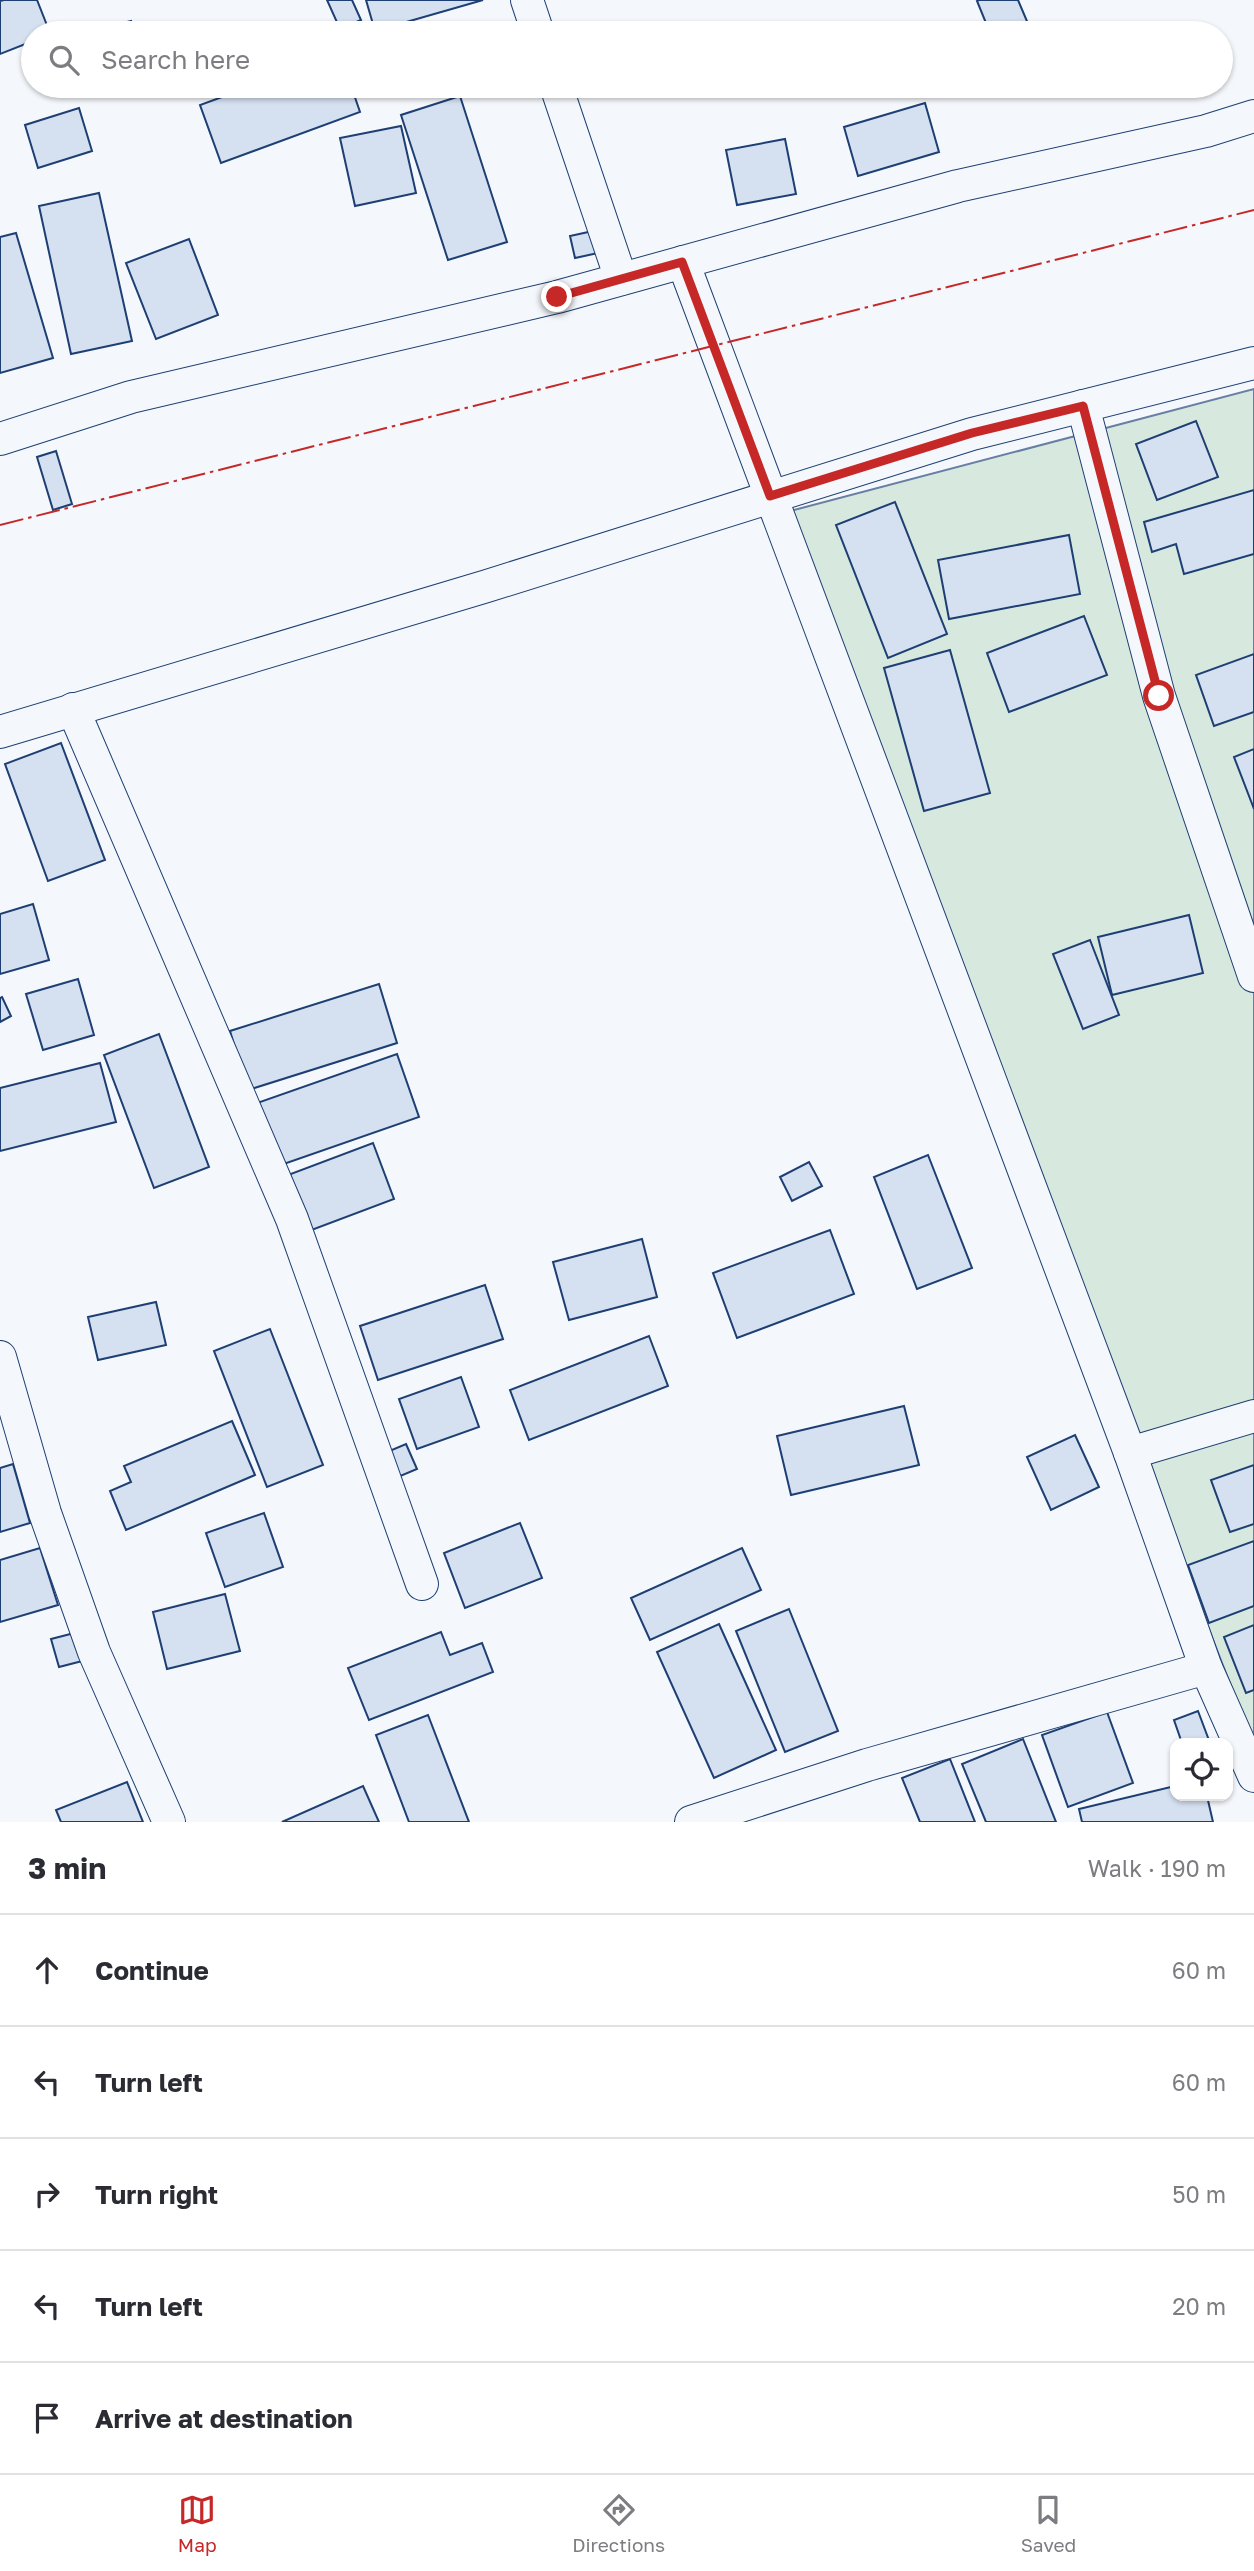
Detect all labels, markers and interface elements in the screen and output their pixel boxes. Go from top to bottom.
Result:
search box [21,21,1233,98]
icon: search [45,41,83,79]
text: Search here [101,44,250,75]
route end [541,281,572,312]
route start [1143,680,1174,711]
map controls [1170,1738,1233,1801]
button: locate [1170,1738,1233,1801]
text: 3 min [28,1850,106,1886]
text: Walk · 190 m [1088,1854,1226,1882]
icon: ahead [28,1951,66,1989]
text: Continue [95,1955,209,1986]
text: 60 m [1172,1956,1226,1984]
icon: left [28,2063,66,2101]
text: Turn left [95,2067,203,2098]
text: 60 m [1172,2068,1226,2096]
icon: right [28,2175,66,2213]
text: Turn right [95,2179,218,2210]
text: 50 m [1172,2180,1226,2208]
icon: left [28,2287,66,2325]
text: Turn left [95,2291,203,2322]
text: 20 m [1172,2292,1226,2320]
icon: arrive [28,2399,66,2437]
text: Arrive at destination [95,2403,353,2434]
tab: Map [178,2491,217,2556]
tab: Directions [572,2491,665,2556]
tab: Saved [1021,2491,1076,2556]

